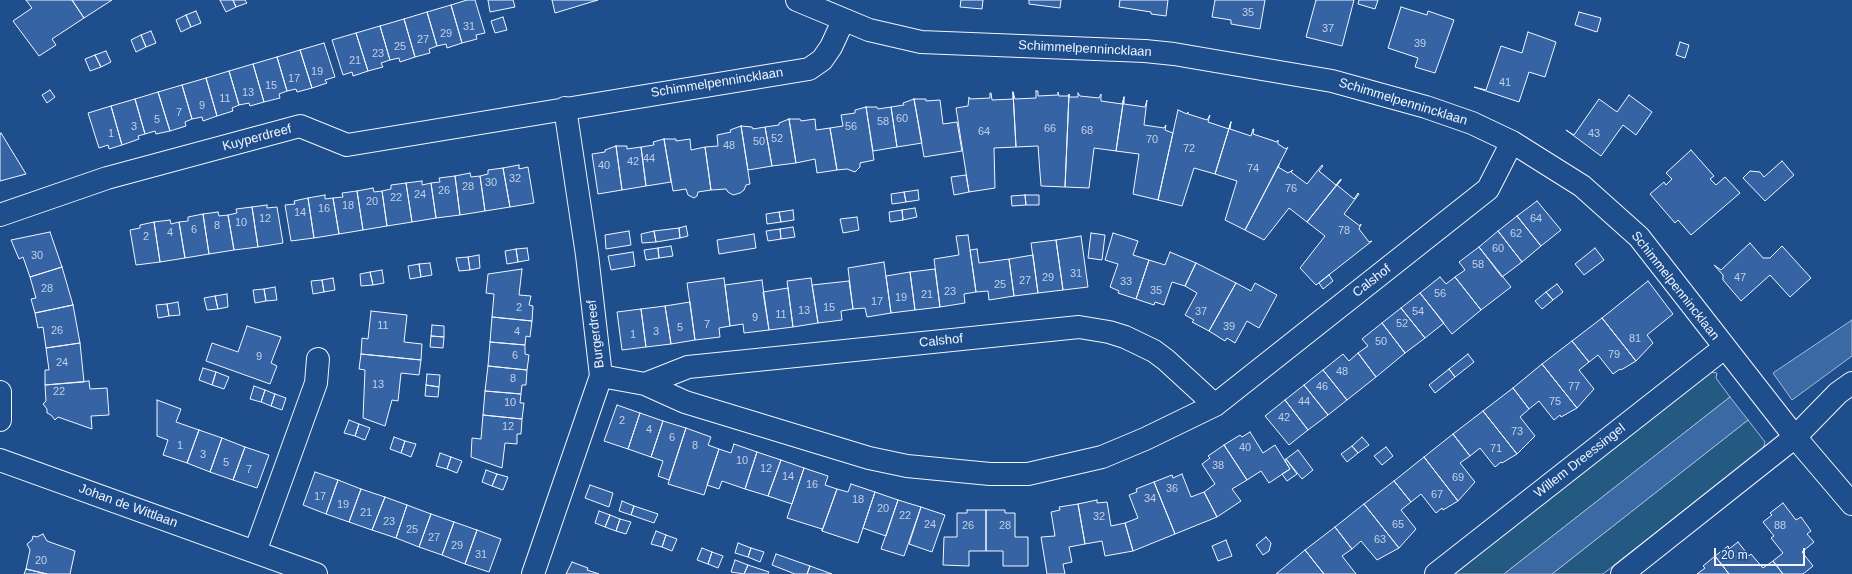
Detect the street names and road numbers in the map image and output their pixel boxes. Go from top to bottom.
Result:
street label: Schimmelpennincklaan [1018,38,1152,60]
street label: Schimmelpennincklaan [650,65,784,101]
street label: Schimmelpennincklaan [1337,75,1469,129]
street label: Kuyperdreef [221,121,293,155]
street label: Schimmelpennincklaan [1628,229,1722,343]
street label: Calshof [1350,261,1394,301]
street label: Burgerdreef [584,299,608,369]
street label: Calshof [918,331,964,351]
street label: Willem Dreessingel [1531,421,1629,501]
street label: Johan de Wittlaan [76,481,180,531]

